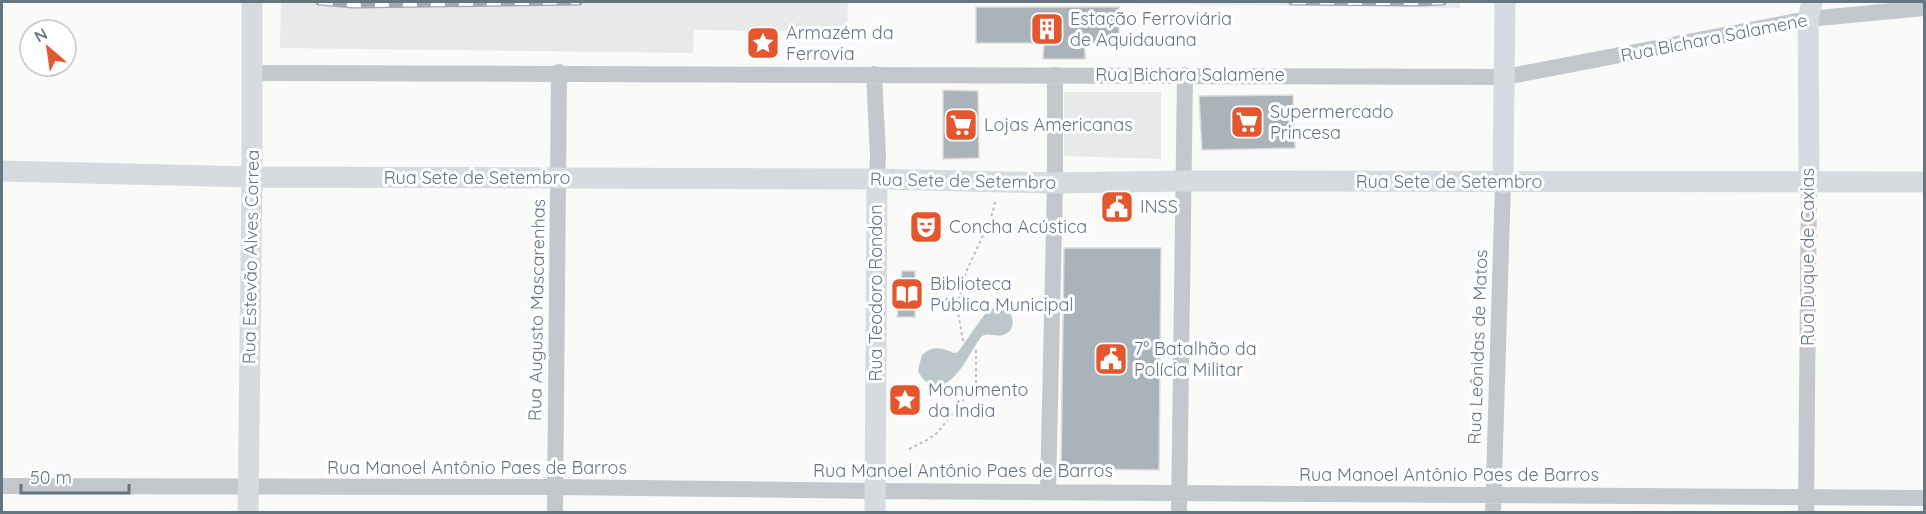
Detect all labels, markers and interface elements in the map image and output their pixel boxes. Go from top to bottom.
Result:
place label: Estação Ferroviária de Aquidauana [1070,7,1232,51]
street label: Rua Bichara Salamene [1619,8,1809,67]
building icon: Estação Ferroviária de Aquidauana [1029,11,1065,47]
north arrow [18,18,78,78]
place label: Armazém da Ferrovia [786,21,894,65]
text: N [31,23,51,46]
place icon: Armazém da Ferrovia [745,25,781,61]
street label: Rua Bichara Salamene [1095,63,1285,86]
place label: Supermercado Princesa [1270,100,1394,144]
supermarket icon: Supermercado Princesa [1229,104,1265,140]
supermarket icon: Lojas Americanas [943,107,979,143]
place label: Lojas Americanas [984,113,1133,136]
street label: Rua Estevão Alves Correa [237,150,264,364]
street label: Rua Sete de Setembro [384,166,570,189]
street label: Rua Sete de Setembro [870,167,1056,194]
street label: Rua Duque de Caxias [1796,168,1819,346]
street label: Rua Sete de Setembro [1356,170,1542,193]
public building icon: INSS [1099,189,1135,225]
place label: INSS [1140,195,1178,218]
street label: Rua Augusto Mascarenhas [523,199,550,421]
street label: Rua Teodoro Rondon [864,204,887,382]
theatre icon: Concha Acústica [908,209,944,245]
place label: Concha Acústica [949,215,1087,238]
street label: Rua Leônidas de Matos [1463,249,1492,445]
place label: Biblioteca Pública Municipal [930,272,1073,316]
library icon: Biblioteca Pública Municipal [889,276,925,312]
place label: 7° Batalhão da Polícia Militar [1134,337,1257,381]
public building icon: 7° Batalhão da Polícia Militar [1093,341,1129,377]
place label: Monumento da Índia [928,378,1028,422]
place icon: Monumento da Índia [887,382,923,418]
street label: Rua Manoel Antônio Paes de Barros [327,456,627,479]
scale bar [21,457,129,495]
street label: Rua Manoel Antônio Paes de Barros [813,459,1113,482]
street label: Rua Manoel Antônio Paes de Barros [1299,463,1599,486]
text: 50 m [30,466,72,489]

